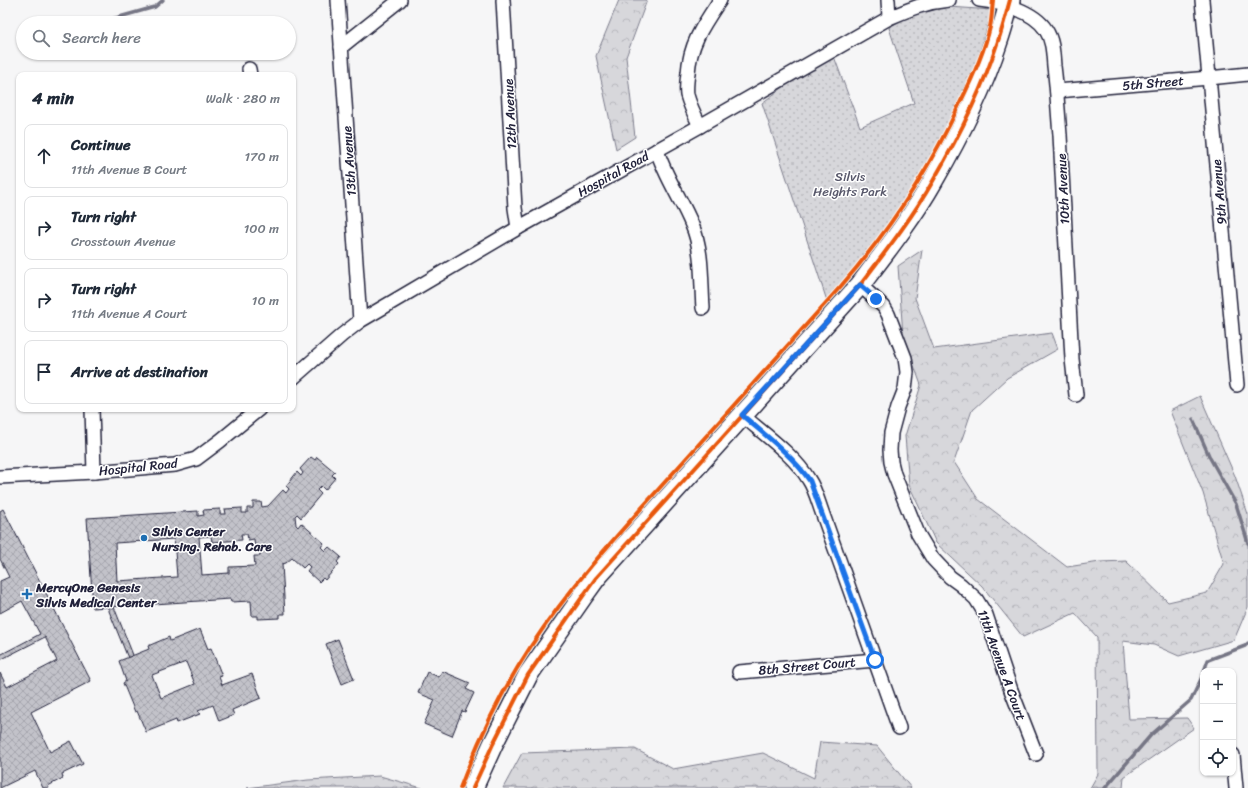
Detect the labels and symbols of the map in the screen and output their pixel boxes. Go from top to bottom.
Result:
street label: 5th Street [1121,69,1185,97]
street label: 12th Avenue [497,78,523,150]
street label: 13th Avenue [335,125,363,197]
street label: Hospital Road [573,144,654,203]
street label: 10th Avenue [1050,153,1076,225]
street label: 9th Avenue [1205,158,1233,226]
park label: Silvis Heights Park [813,165,887,203]
route end [867,290,885,308]
street label: Hospital Road [98,451,180,483]
place label: Silvis Center Nursing. Rehab. Care [151,520,273,558]
marker: Silvis Center Nursing. Rehab. Care [139,533,149,543]
place label: MercyOne Genesis Silvis Medical Center [35,576,158,614]
marker: MercyOne Genesis Silvis Medical Center [21,588,33,600]
street label: 11th Avenue A Court [971,606,1033,724]
street label: 8th Street Court [757,650,857,682]
route start [866,651,884,669]

